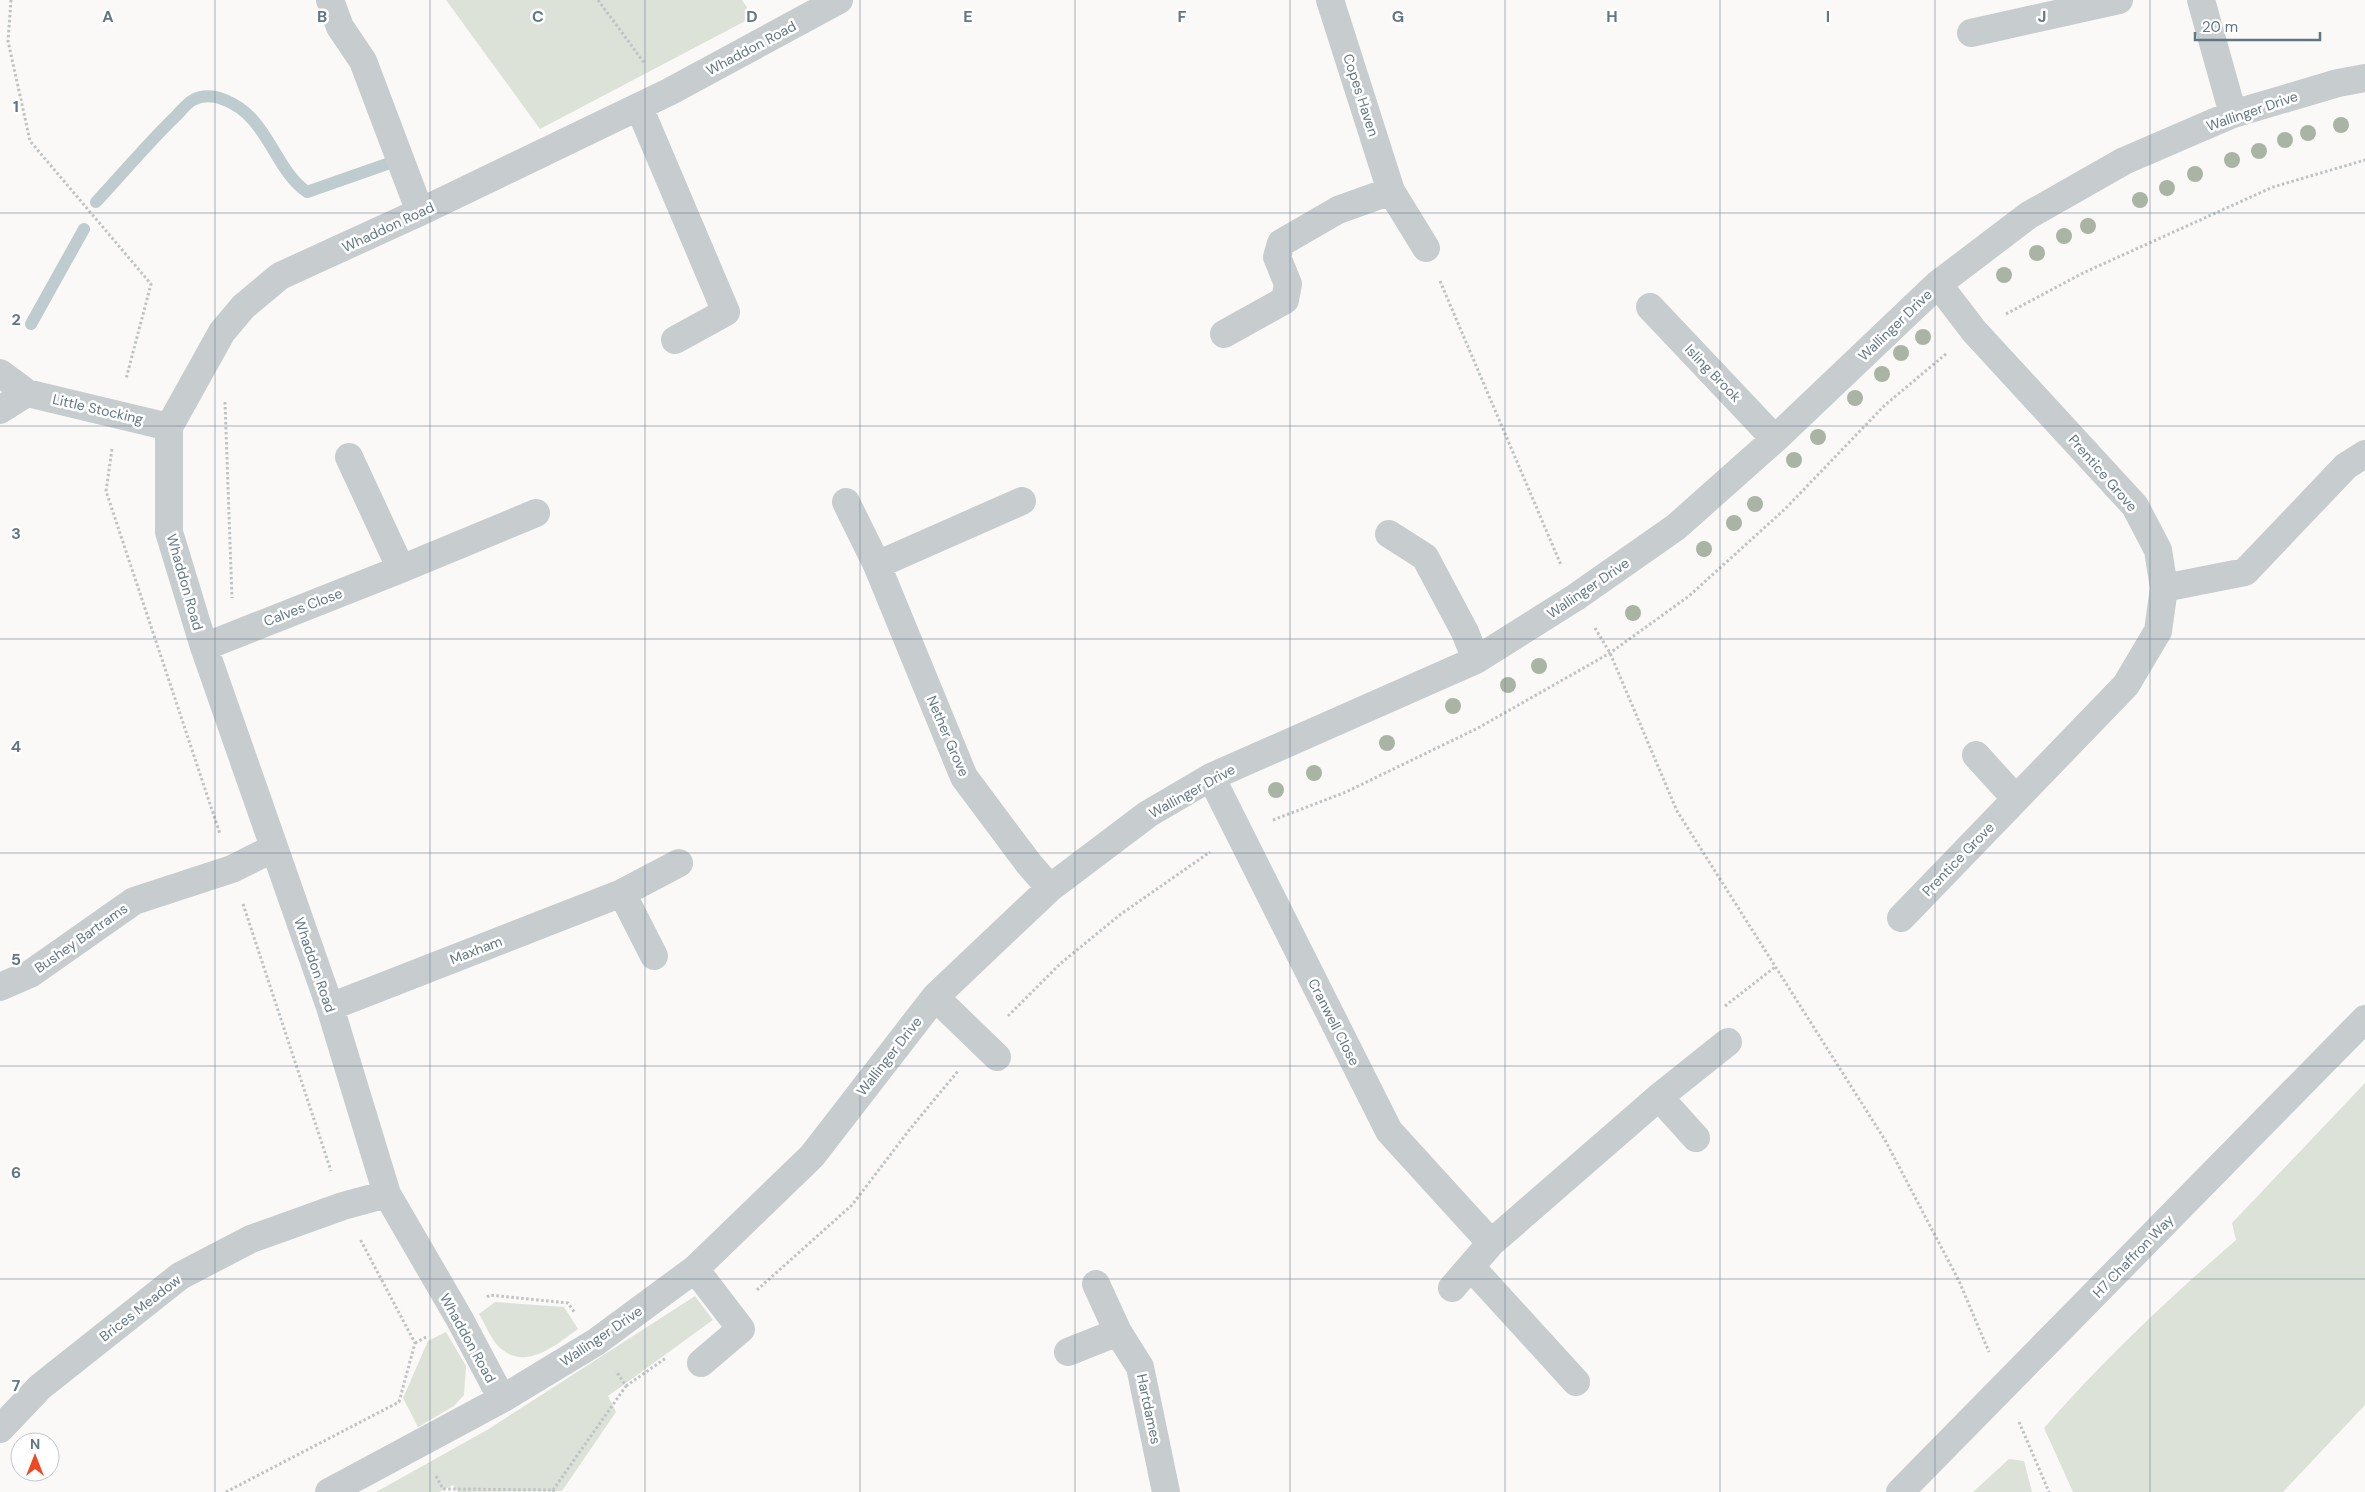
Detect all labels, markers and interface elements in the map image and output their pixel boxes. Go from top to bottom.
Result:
text: A [102,6,114,27]
text: B [317,6,327,27]
text: C [532,6,544,27]
text: D [746,6,758,27]
text: E [963,6,973,27]
text: F [1178,6,1187,27]
text: G [1392,6,1404,27]
text: H [1606,6,1618,27]
text: I [1826,6,1830,27]
text: J [2038,6,2046,27]
scale bar [2195,10,2320,42]
street label: Whaddon Road [703,17,799,79]
text: 20 m [2202,17,2238,37]
street label: Copes Haven [1339,51,1383,139]
street label: Wallinger Drive [2204,87,2300,135]
text: 1 [13,96,19,117]
street label: Whaddon Road [339,198,437,256]
street label: Wallinger Drive [1854,285,1936,365]
text: 2 [11,309,21,330]
street label: Isling Brook [1681,340,1745,406]
street label: Little Stocking [51,390,145,428]
street label: Prentice Grove [2065,431,2141,515]
text: 3 [11,523,21,544]
street label: Whaddon Road [163,532,207,632]
street label: Wallinger Drive [1543,554,1633,622]
street label: Calves Close [261,584,345,630]
street label: Nether Grove [923,693,973,779]
text: 4 [11,736,21,757]
street label: Wallinger Drive [1146,760,1238,822]
street label: Prentice Grove [1918,818,1998,900]
street label: Bushey Bartrams [31,899,131,977]
street label: Whaddon Road [290,915,340,1015]
street label: Maxham [447,932,505,968]
text: 5 [11,949,21,970]
street label: Cranwell Close [1304,975,1364,1069]
street label: Wallinger Drive [852,1013,926,1099]
text: 6 [11,1162,21,1183]
street label: H7 Chaffron Way [2089,1210,2177,1301]
street label: Brices Meadow [96,1270,185,1345]
street label: Whaddon Road [436,1290,500,1386]
street label: Wallinger Drive [556,1302,646,1370]
street label: Hartdames [1133,1372,1165,1446]
text: 7 [12,1375,21,1396]
north arrow [10,1432,60,1482]
text: N [30,1435,40,1453]

